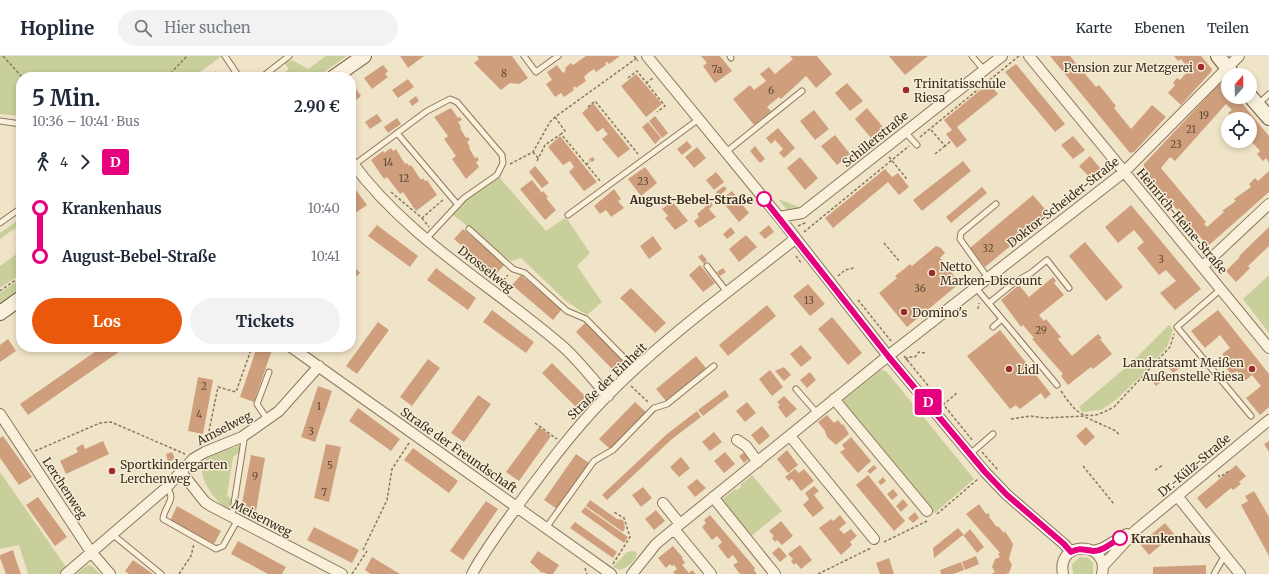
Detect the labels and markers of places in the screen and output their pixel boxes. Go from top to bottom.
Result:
place label: Pension zur Metzgerei [1064,60,1193,75]
marker: Pension zur Metzgerei [1196,62,1206,72]
place label: Trinitatisschule Riesa [914,76,1006,105]
marker: Trinitatisschule Riesa [901,85,911,95]
marker: August-Bebel-Straße [756,191,772,207]
place label: August-Bebel-Straße [629,192,754,207]
place label: Netto Marken-Discount [940,259,1042,288]
marker: Netto Marken-Discount [927,268,937,278]
place label: Domino's [912,305,967,320]
marker: Domino's [899,307,909,317]
place label: Landratsamt Meißen Außenstelle Riesa [1122,355,1245,384]
place label: Lidl [1017,362,1040,377]
marker: Lidl [1004,364,1014,374]
marker: Landratsamt Meißen Außenstelle Riesa [1247,364,1257,374]
place label: Sportkindergarten Lerchenweg [120,457,228,486]
marker: Sportkindergarten Lerchenweg [107,466,117,476]
marker: Krankenhaus [1112,530,1128,546]
place label: Krankenhaus [1131,531,1211,546]

